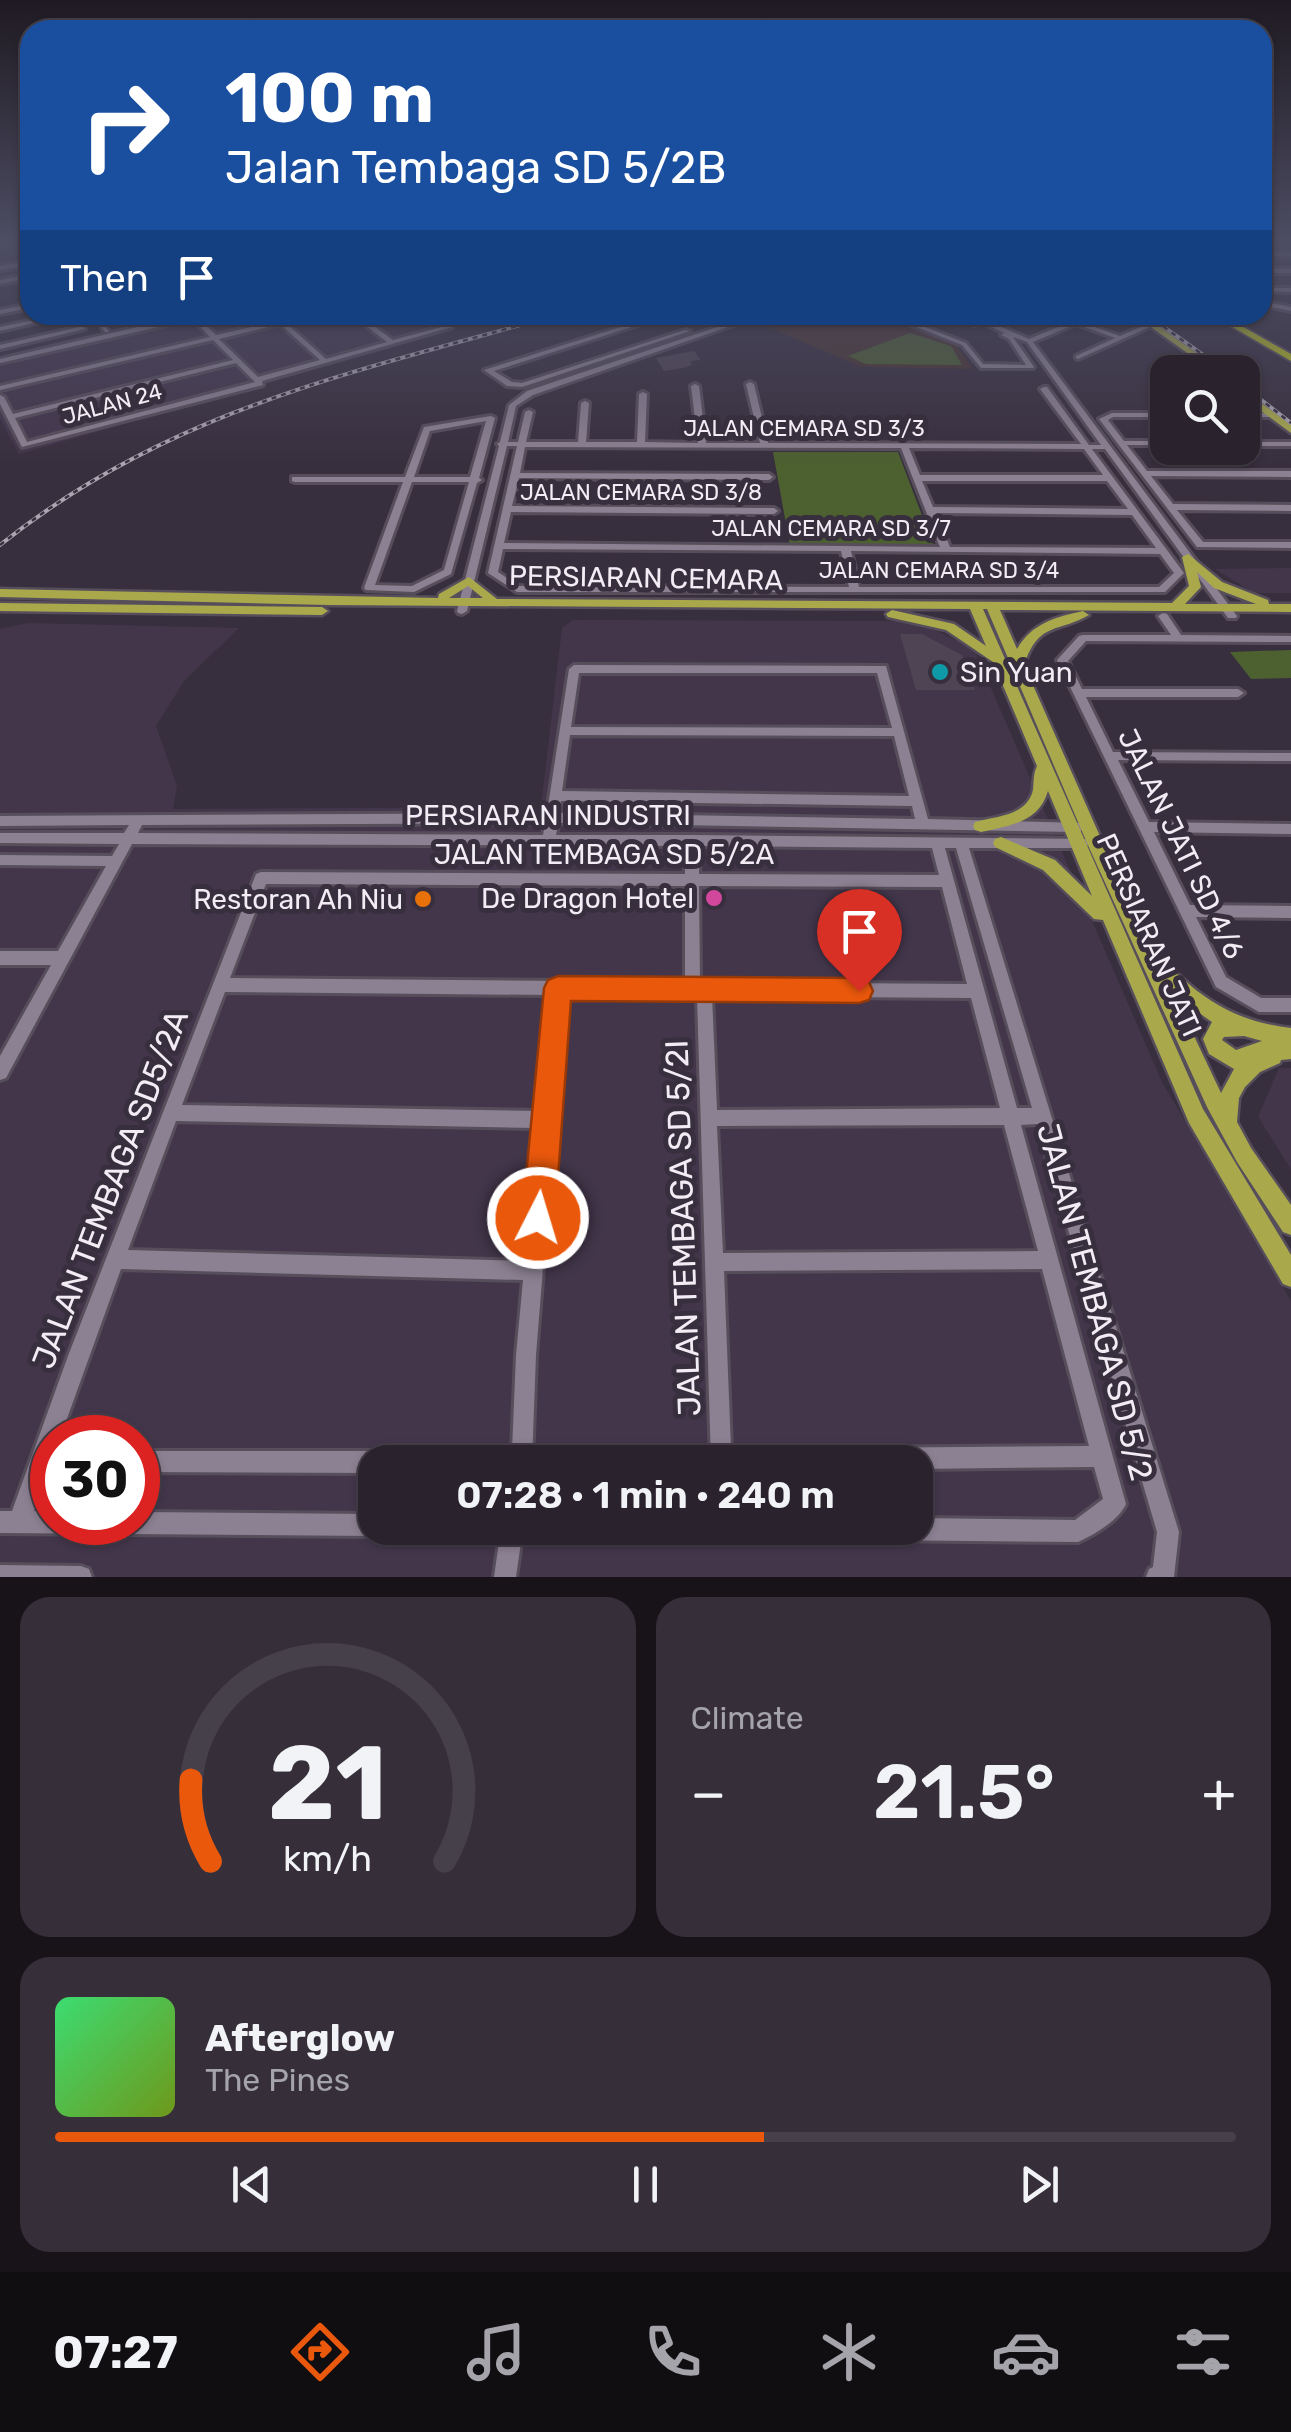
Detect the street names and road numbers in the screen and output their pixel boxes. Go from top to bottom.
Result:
street label: JALAN 24 [59,378,165,430]
street label: JALAN CEMARA SD 3/3 [683,415,925,442]
street label: JALAN CEMARA SD 3/8 [520,479,762,506]
street label: JALAN CEMARA SD 3/7 [711,515,951,542]
street label: JALAN CEMARA SD 3/4 [819,557,1059,584]
street label: PERSIARAN CEMARA [509,559,784,597]
street label: JALAN JATI SD 4/6 [1111,724,1251,964]
street label: PERSIARAN INDUSTRI [405,799,691,832]
street label: PERSIARAN JATI [1090,829,1208,1041]
street label: JALAN TEMBAGA SD 5/2A [434,838,775,871]
street label: JALAN TEMBAGA SD5/2A [24,1004,196,1374]
street label: JALAN TEMBAGA SD 5/2I [657,1039,709,1417]
street label: JALAN TEMBAGA SD 5/2 [1029,1119,1161,1485]

